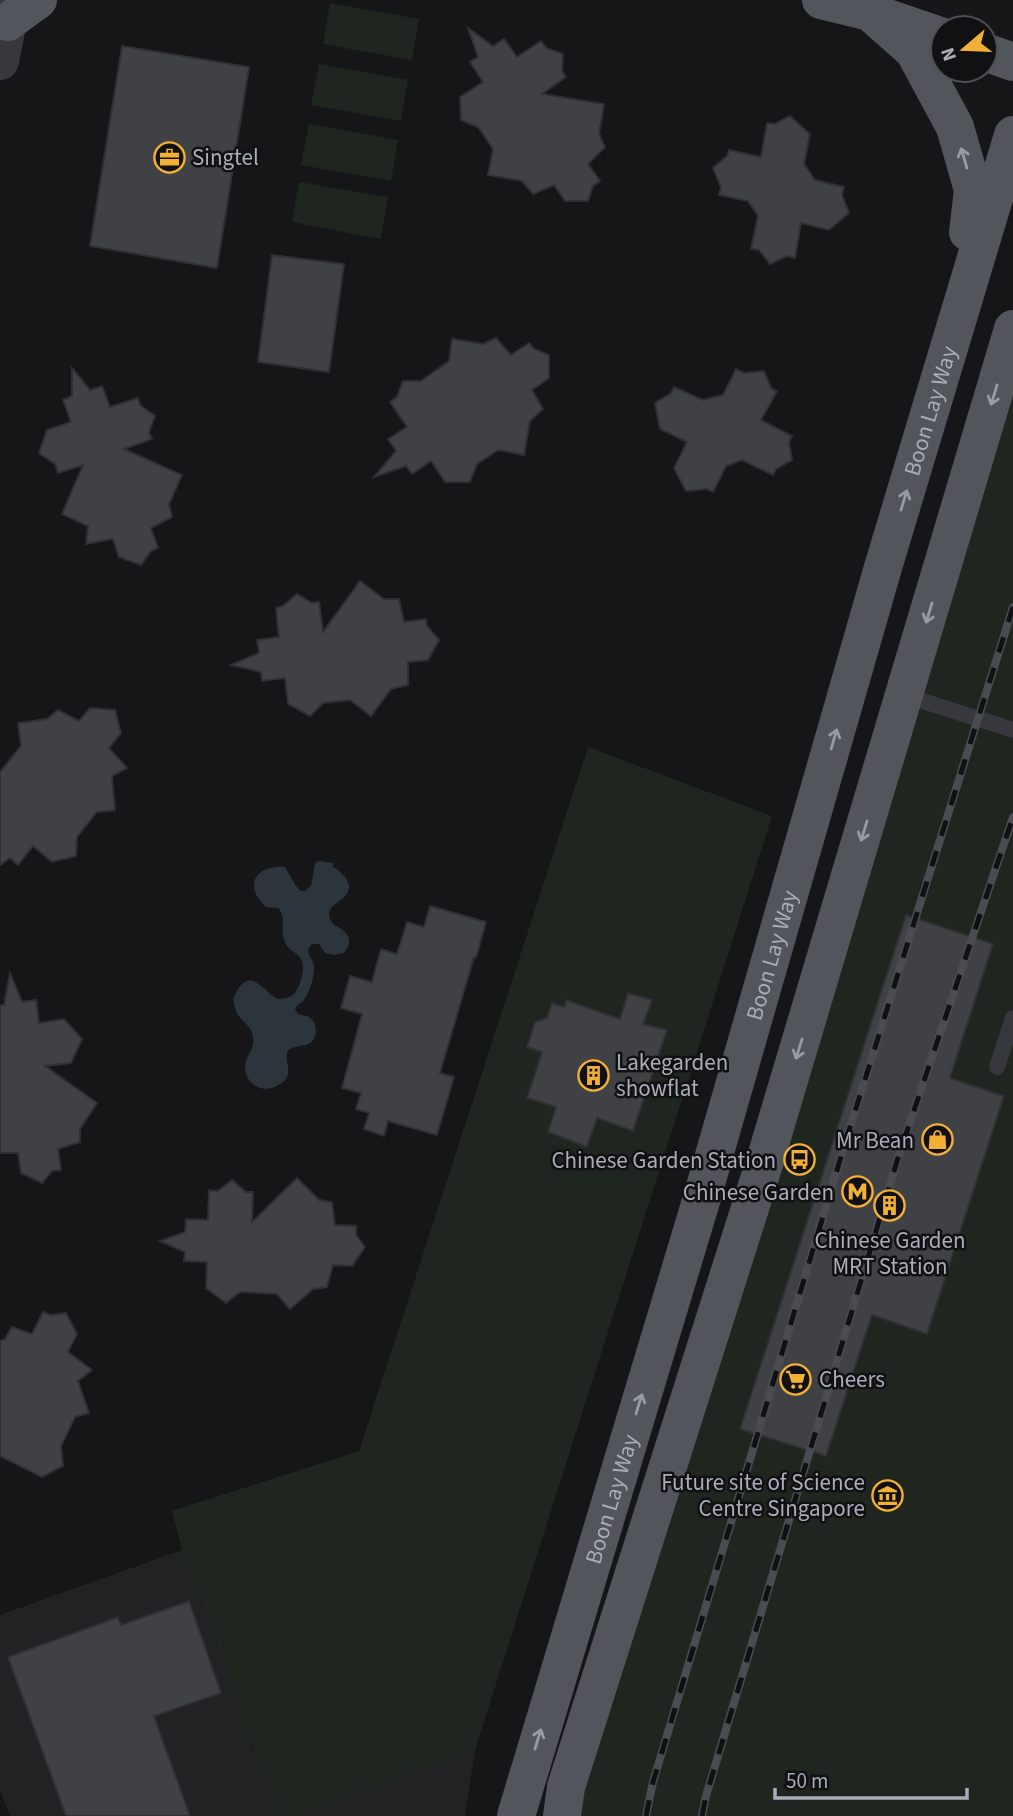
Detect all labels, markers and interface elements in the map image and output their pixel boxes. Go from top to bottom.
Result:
north arrow [929,14,999,84]
text: N [935,44,964,64]
office icon: Singtel [152,140,186,174]
place label: Singtel [192,141,259,174]
one-way arrow [957,148,970,170]
street label: Boon Lay Way [895,342,966,480]
one-way arrow [986,384,999,406]
one-way arrow [898,489,911,511]
one-way arrow [921,602,934,624]
one-way arrow [828,728,841,751]
one-way arrow [856,820,869,842]
street label: Boon Lay Way [738,886,807,1024]
one-way arrow [791,1038,804,1060]
place label: Lakegarden showflat [616,1046,728,1105]
building icon: Lakegarden showflat [576,1058,610,1092]
shop icon: Mr Bean [920,1123,954,1157]
place label: Mr Bean [836,1124,914,1157]
bus stop icon: Chinese Garden Station [782,1143,816,1177]
place label: Chinese Garden Station [551,1144,776,1177]
metro station icon: Chinese Garden [840,1175,874,1209]
place label: Chinese Garden [683,1176,834,1209]
building icon: Chinese Garden MRT Station [873,1189,907,1223]
place label: Chinese Garden MRT Station [814,1224,966,1283]
supermarket icon: Cheers [779,1362,813,1396]
place label: Cheers [819,1363,885,1396]
one-way arrow [634,1393,647,1415]
street label: Boon Lay Way [577,1430,647,1568]
place label: Future site of Science Centre Singapore [661,1466,865,1525]
museum icon: Future site of Science Centre Singapore [871,1478,905,1512]
one-way arrow [533,1728,546,1750]
scale bar [775,1756,968,1800]
text: 50 m [786,1766,828,1796]

